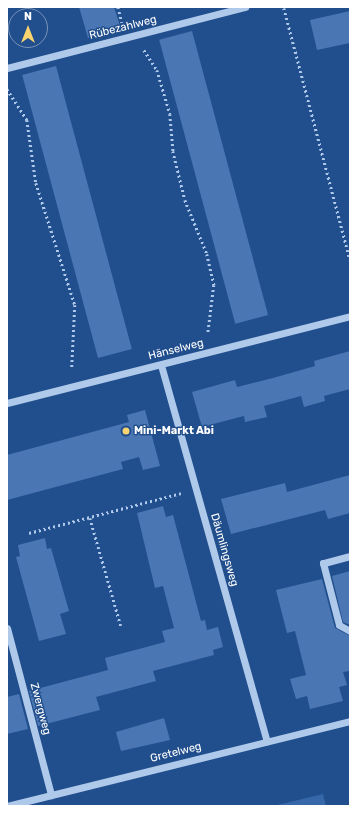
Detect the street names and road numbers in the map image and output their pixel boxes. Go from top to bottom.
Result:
street label: Rübezahlweg [88,13,158,43]
street label: Hänselweg [147,337,205,363]
street label: Däumlingsweg [207,512,241,588]
street label: Zwergweg [27,682,53,736]
street label: Gretelweg [149,740,203,766]

